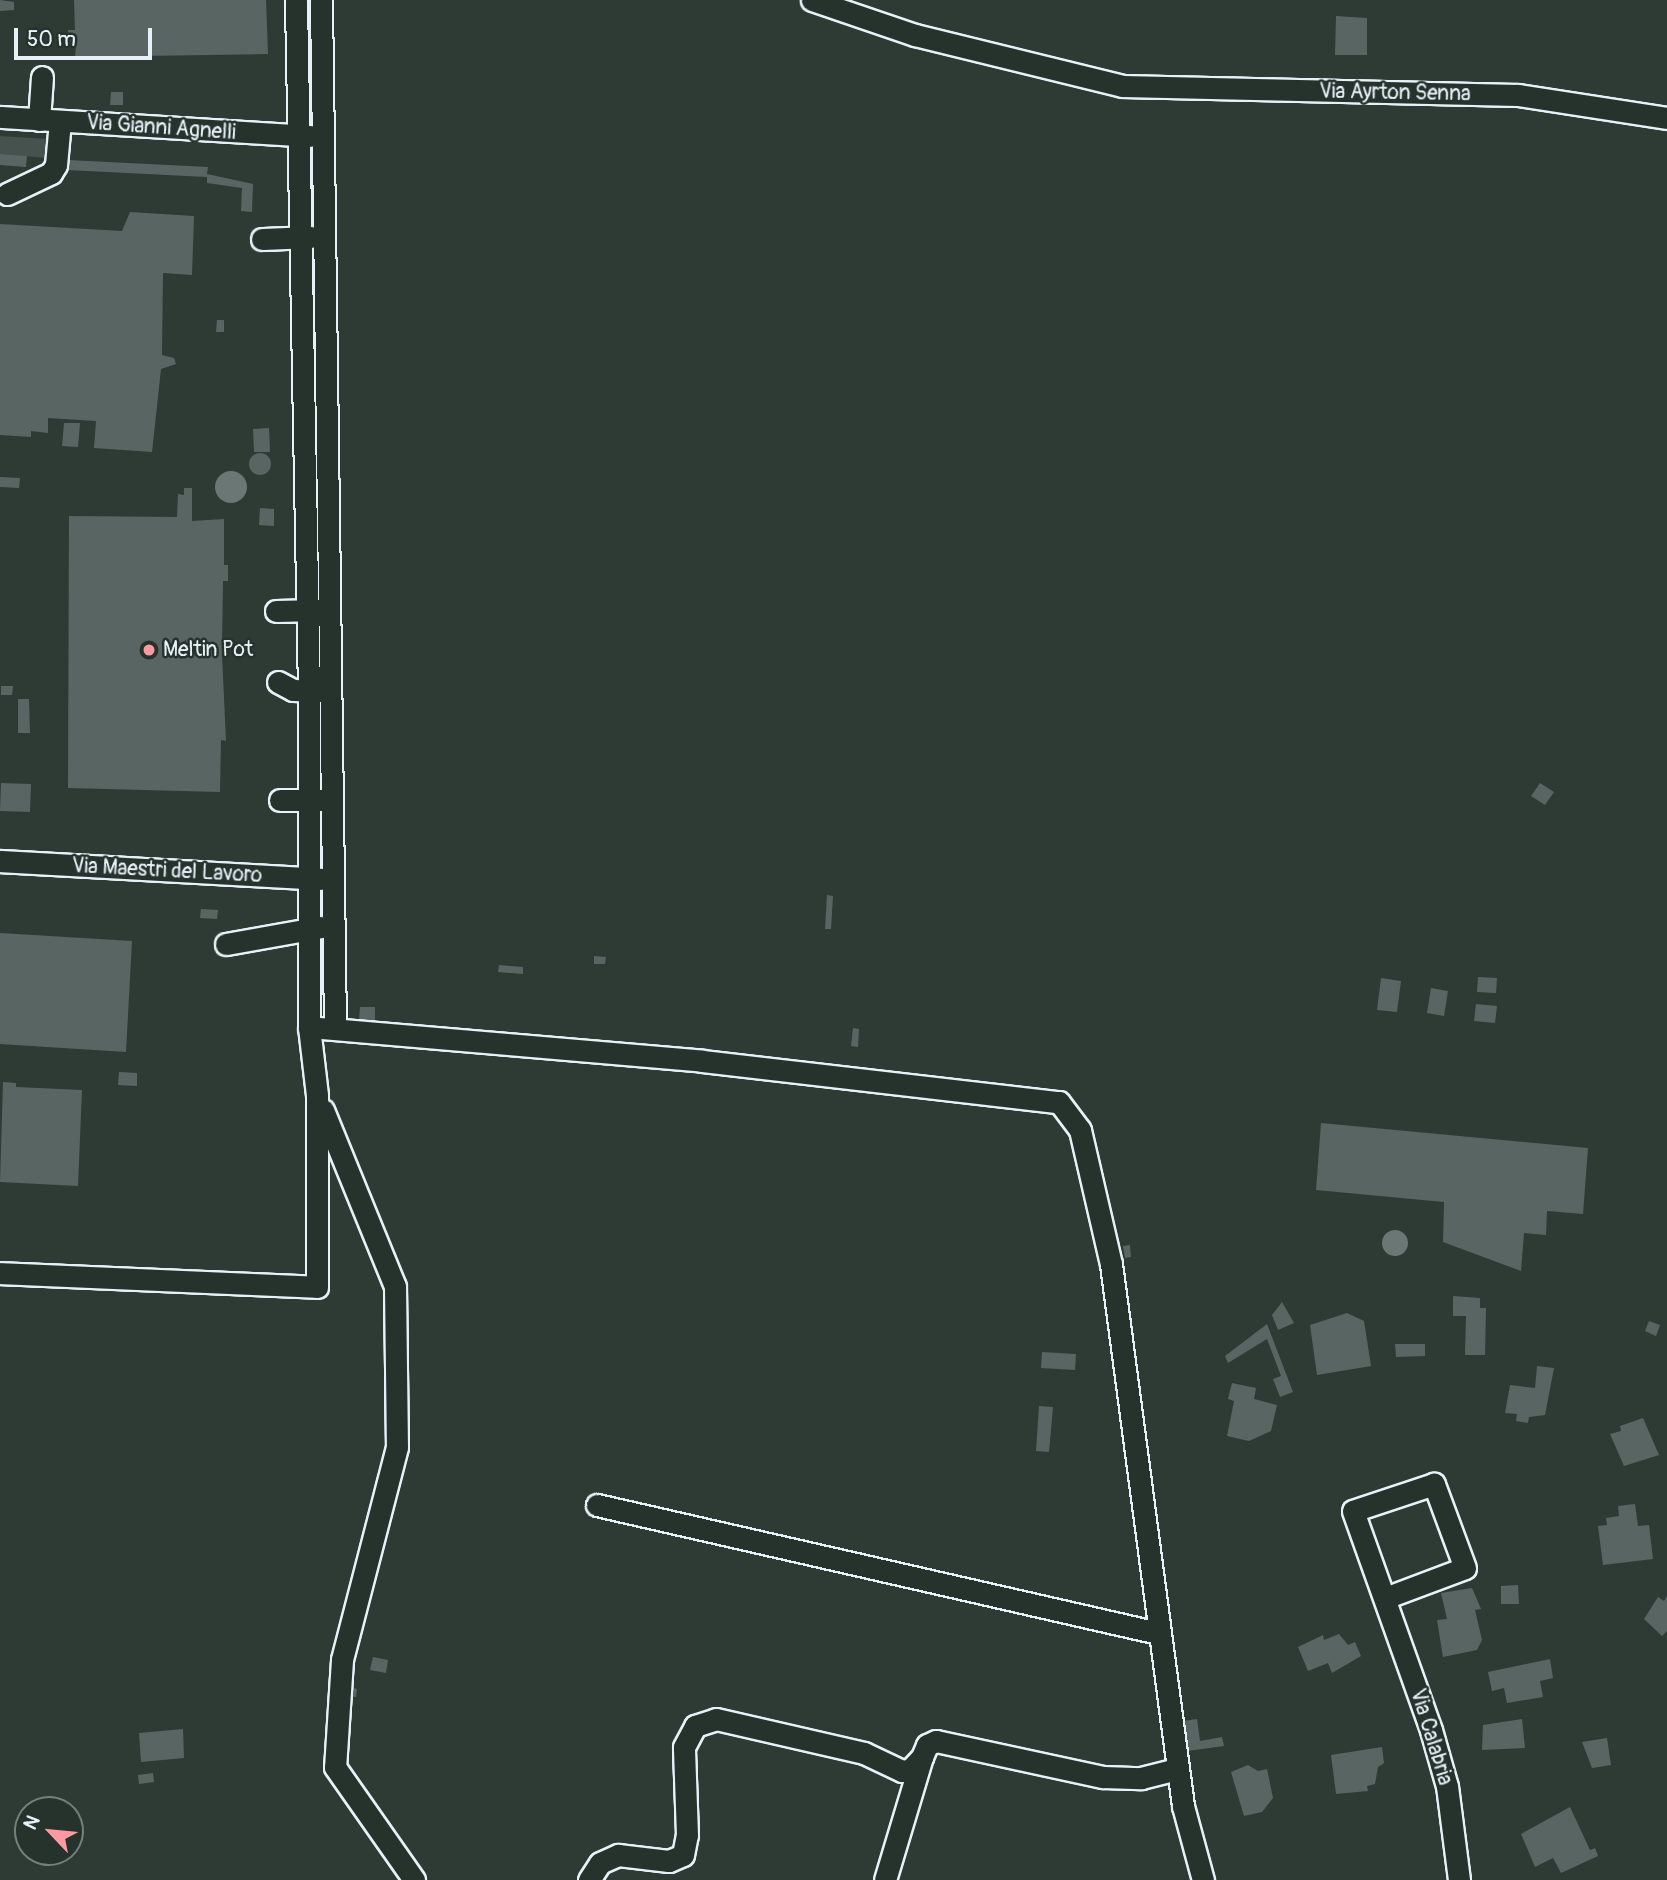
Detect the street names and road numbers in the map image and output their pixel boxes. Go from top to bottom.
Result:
street label: Via Ayrton Senna [1319,79,1471,107]
street label: Via Gianni Agnelli [85,110,237,146]
street label: Via Maestri del Lavoro [71,853,263,889]
street label: Via Calabria [1404,1686,1458,1788]

